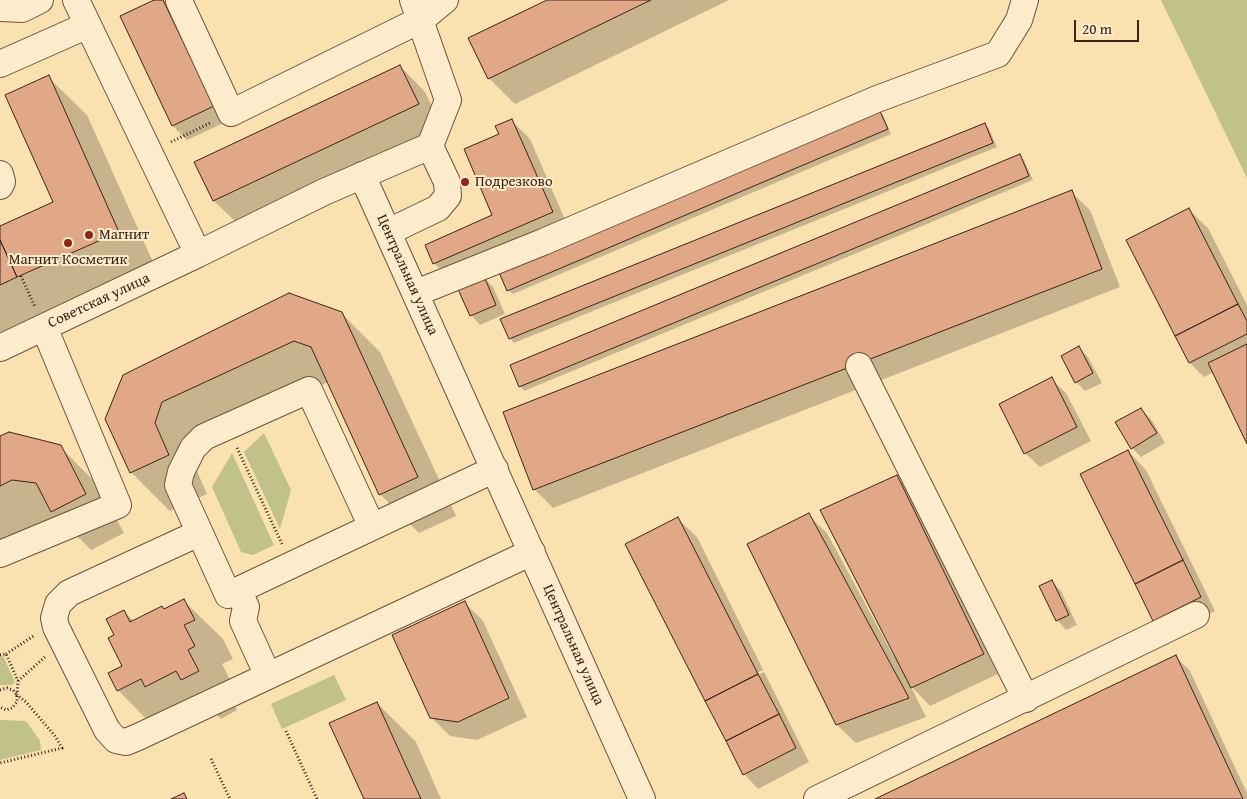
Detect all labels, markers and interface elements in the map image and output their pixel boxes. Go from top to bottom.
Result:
scale bar [1077,10,1142,42]
text: 20 m [1082,18,1112,39]
place label: Подрезково [475,173,553,191]
marker: Подрезково [459,176,471,188]
street label: Центральная улица [372,212,442,338]
place label: Магнит [99,226,149,244]
marker: Магнит [83,229,95,241]
marker: Магнит Косметик [62,237,74,249]
place label: Магнит Косметик [9,251,127,269]
street label: Советская улица [45,270,153,332]
street label: Центральная улица [538,582,608,708]

